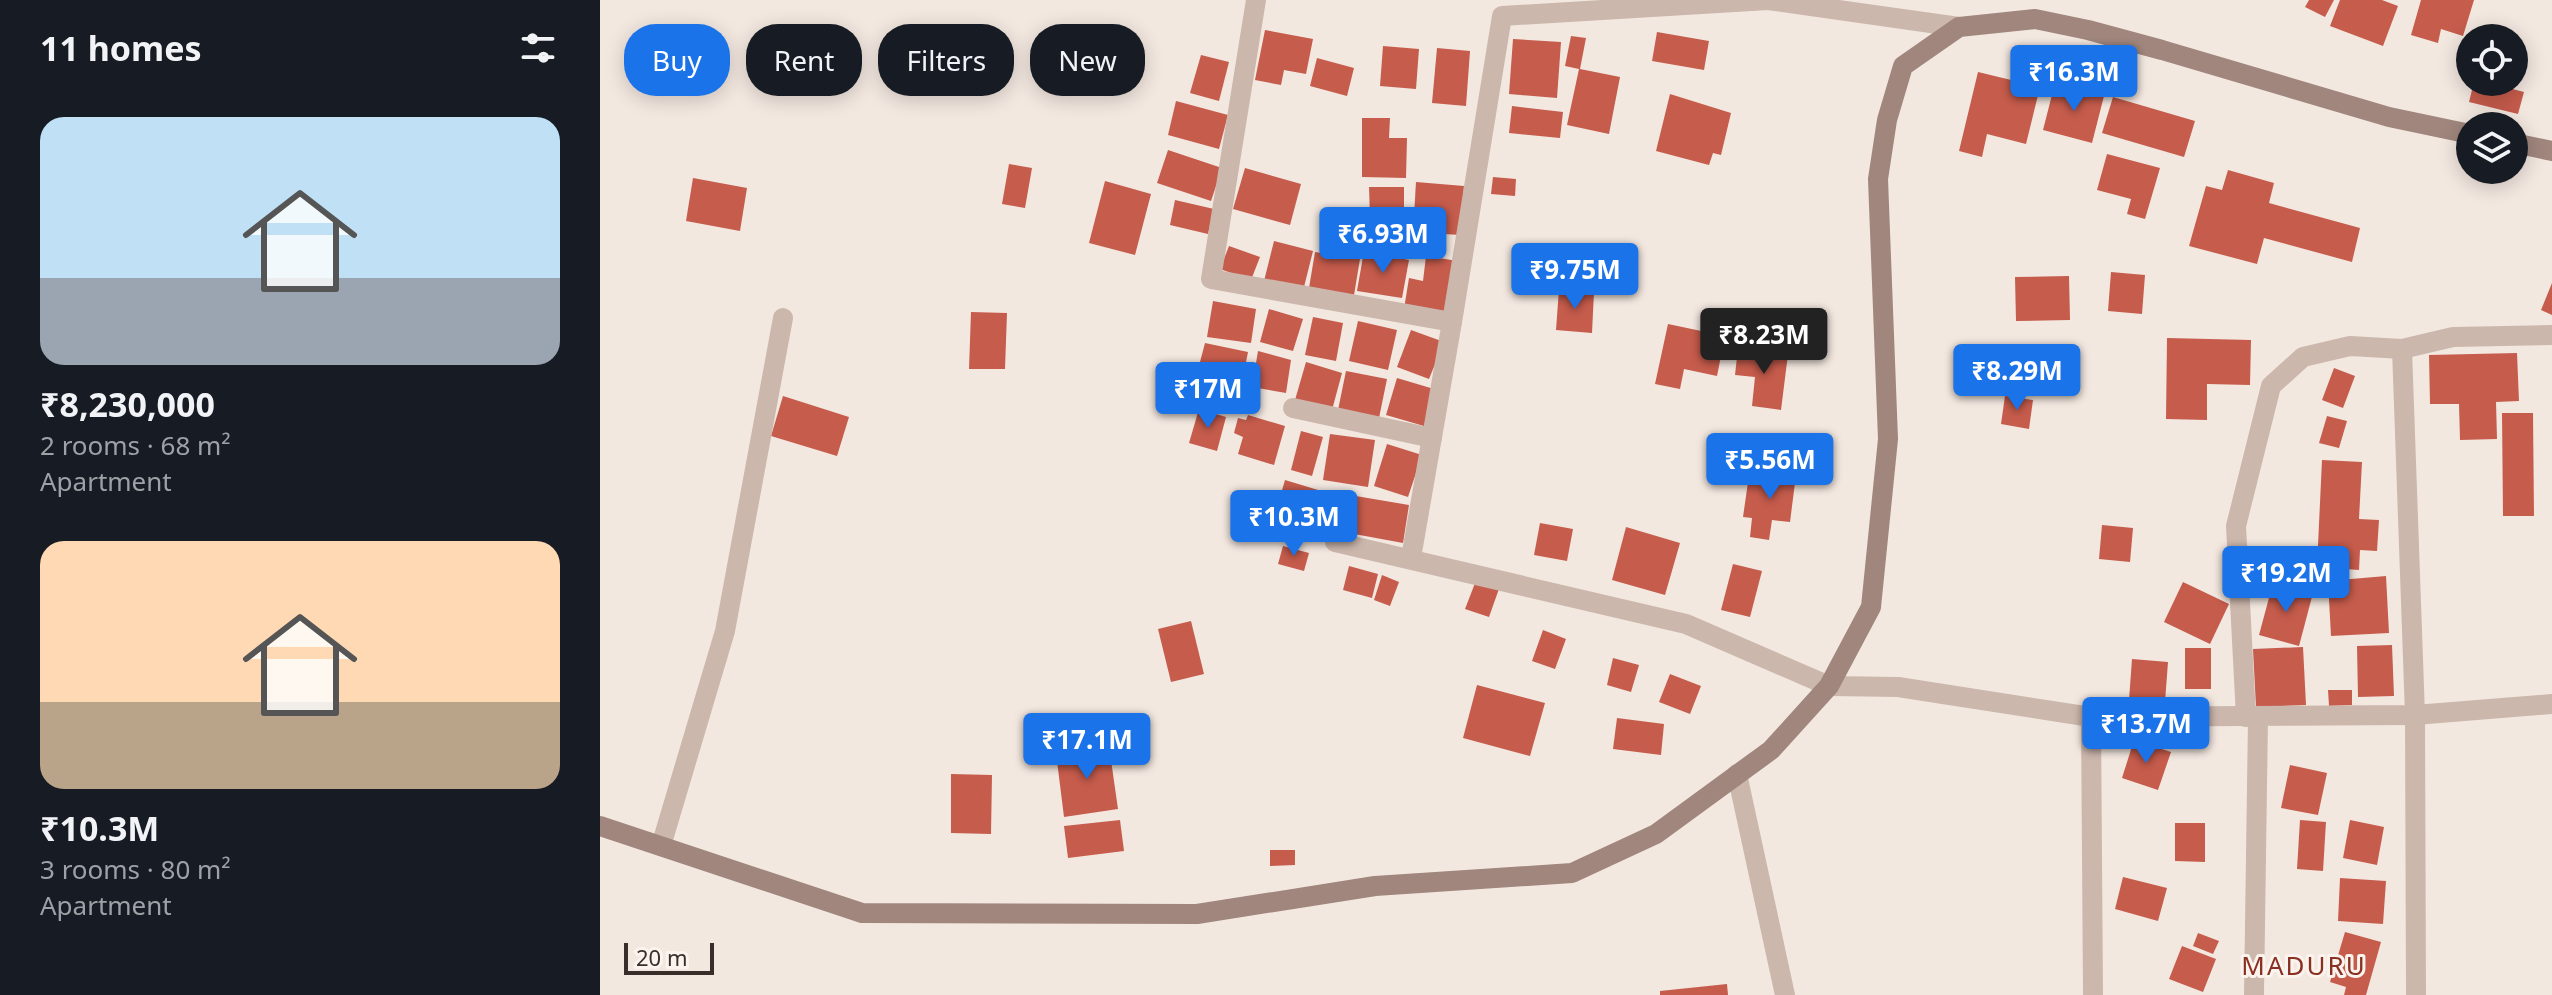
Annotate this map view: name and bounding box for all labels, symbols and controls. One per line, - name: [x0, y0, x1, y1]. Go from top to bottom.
- chip: Buy: [624, 24, 730, 96]
- chip: Rent: [746, 24, 862, 96]
- chip: Filters: [878, 24, 1014, 96]
- chip: New: [1030, 24, 1145, 96]
- map controls: [2456, 24, 2528, 184]
- button: locate: [2456, 24, 2528, 96]
- text: 11 homes: [40, 25, 202, 71]
- icon: filters: [516, 26, 560, 70]
- pin: ₹16.3M: [2009, 45, 2139, 113]
- text: ₹16.3M: [2028, 53, 2120, 89]
- button: layers: [2456, 112, 2528, 184]
- icon: home: [228, 169, 372, 313]
- pin: ₹6.93M: [1318, 207, 1448, 275]
- text: ₹6.93M: [1337, 215, 1429, 251]
- pin: ₹9.75M: [1510, 243, 1640, 311]
- text: ₹9.75M: [1529, 251, 1621, 287]
- pin: ₹8.23M: [1699, 308, 1829, 376]
- text: ₹8.23M: [1718, 316, 1810, 352]
- pin: ₹8.29M: [1952, 344, 2082, 412]
- text: ₹8.29M: [1971, 352, 2063, 388]
- pin: ₹17M: [1161, 362, 1255, 430]
- text: ₹17M: [1173, 370, 1243, 406]
- text: ₹8,230,000: [40, 381, 215, 427]
- text: 2 rooms · 68 m²: [40, 427, 230, 463]
- pin: ₹5.56M: [1705, 433, 1835, 501]
- text: ₹5.56M: [1724, 441, 1816, 477]
- text: Apartment: [40, 463, 172, 499]
- pin: ₹10.3M: [1229, 490, 1359, 558]
- text: ₹10.3M: [1248, 498, 1340, 534]
- pin: ₹19.2M: [2221, 546, 2351, 614]
- text: ₹19.2M: [2240, 554, 2332, 590]
- icon: home: [228, 593, 372, 737]
- pin: ₹13.7M: [2081, 697, 2211, 765]
- text: ₹13.7M: [2100, 705, 2192, 741]
- pin: ₹17.1M: [1022, 713, 1152, 781]
- text: ₹17.1M: [1041, 721, 1133, 757]
- text: ₹10.3M: [40, 805, 159, 851]
- text: 3 rooms · 80 m²: [40, 851, 230, 887]
- text: Apartment: [40, 887, 172, 923]
- scale bar: [624, 939, 714, 975]
- text: 20 m: [636, 942, 687, 972]
- district label: MADURU: [2241, 947, 2367, 983]

